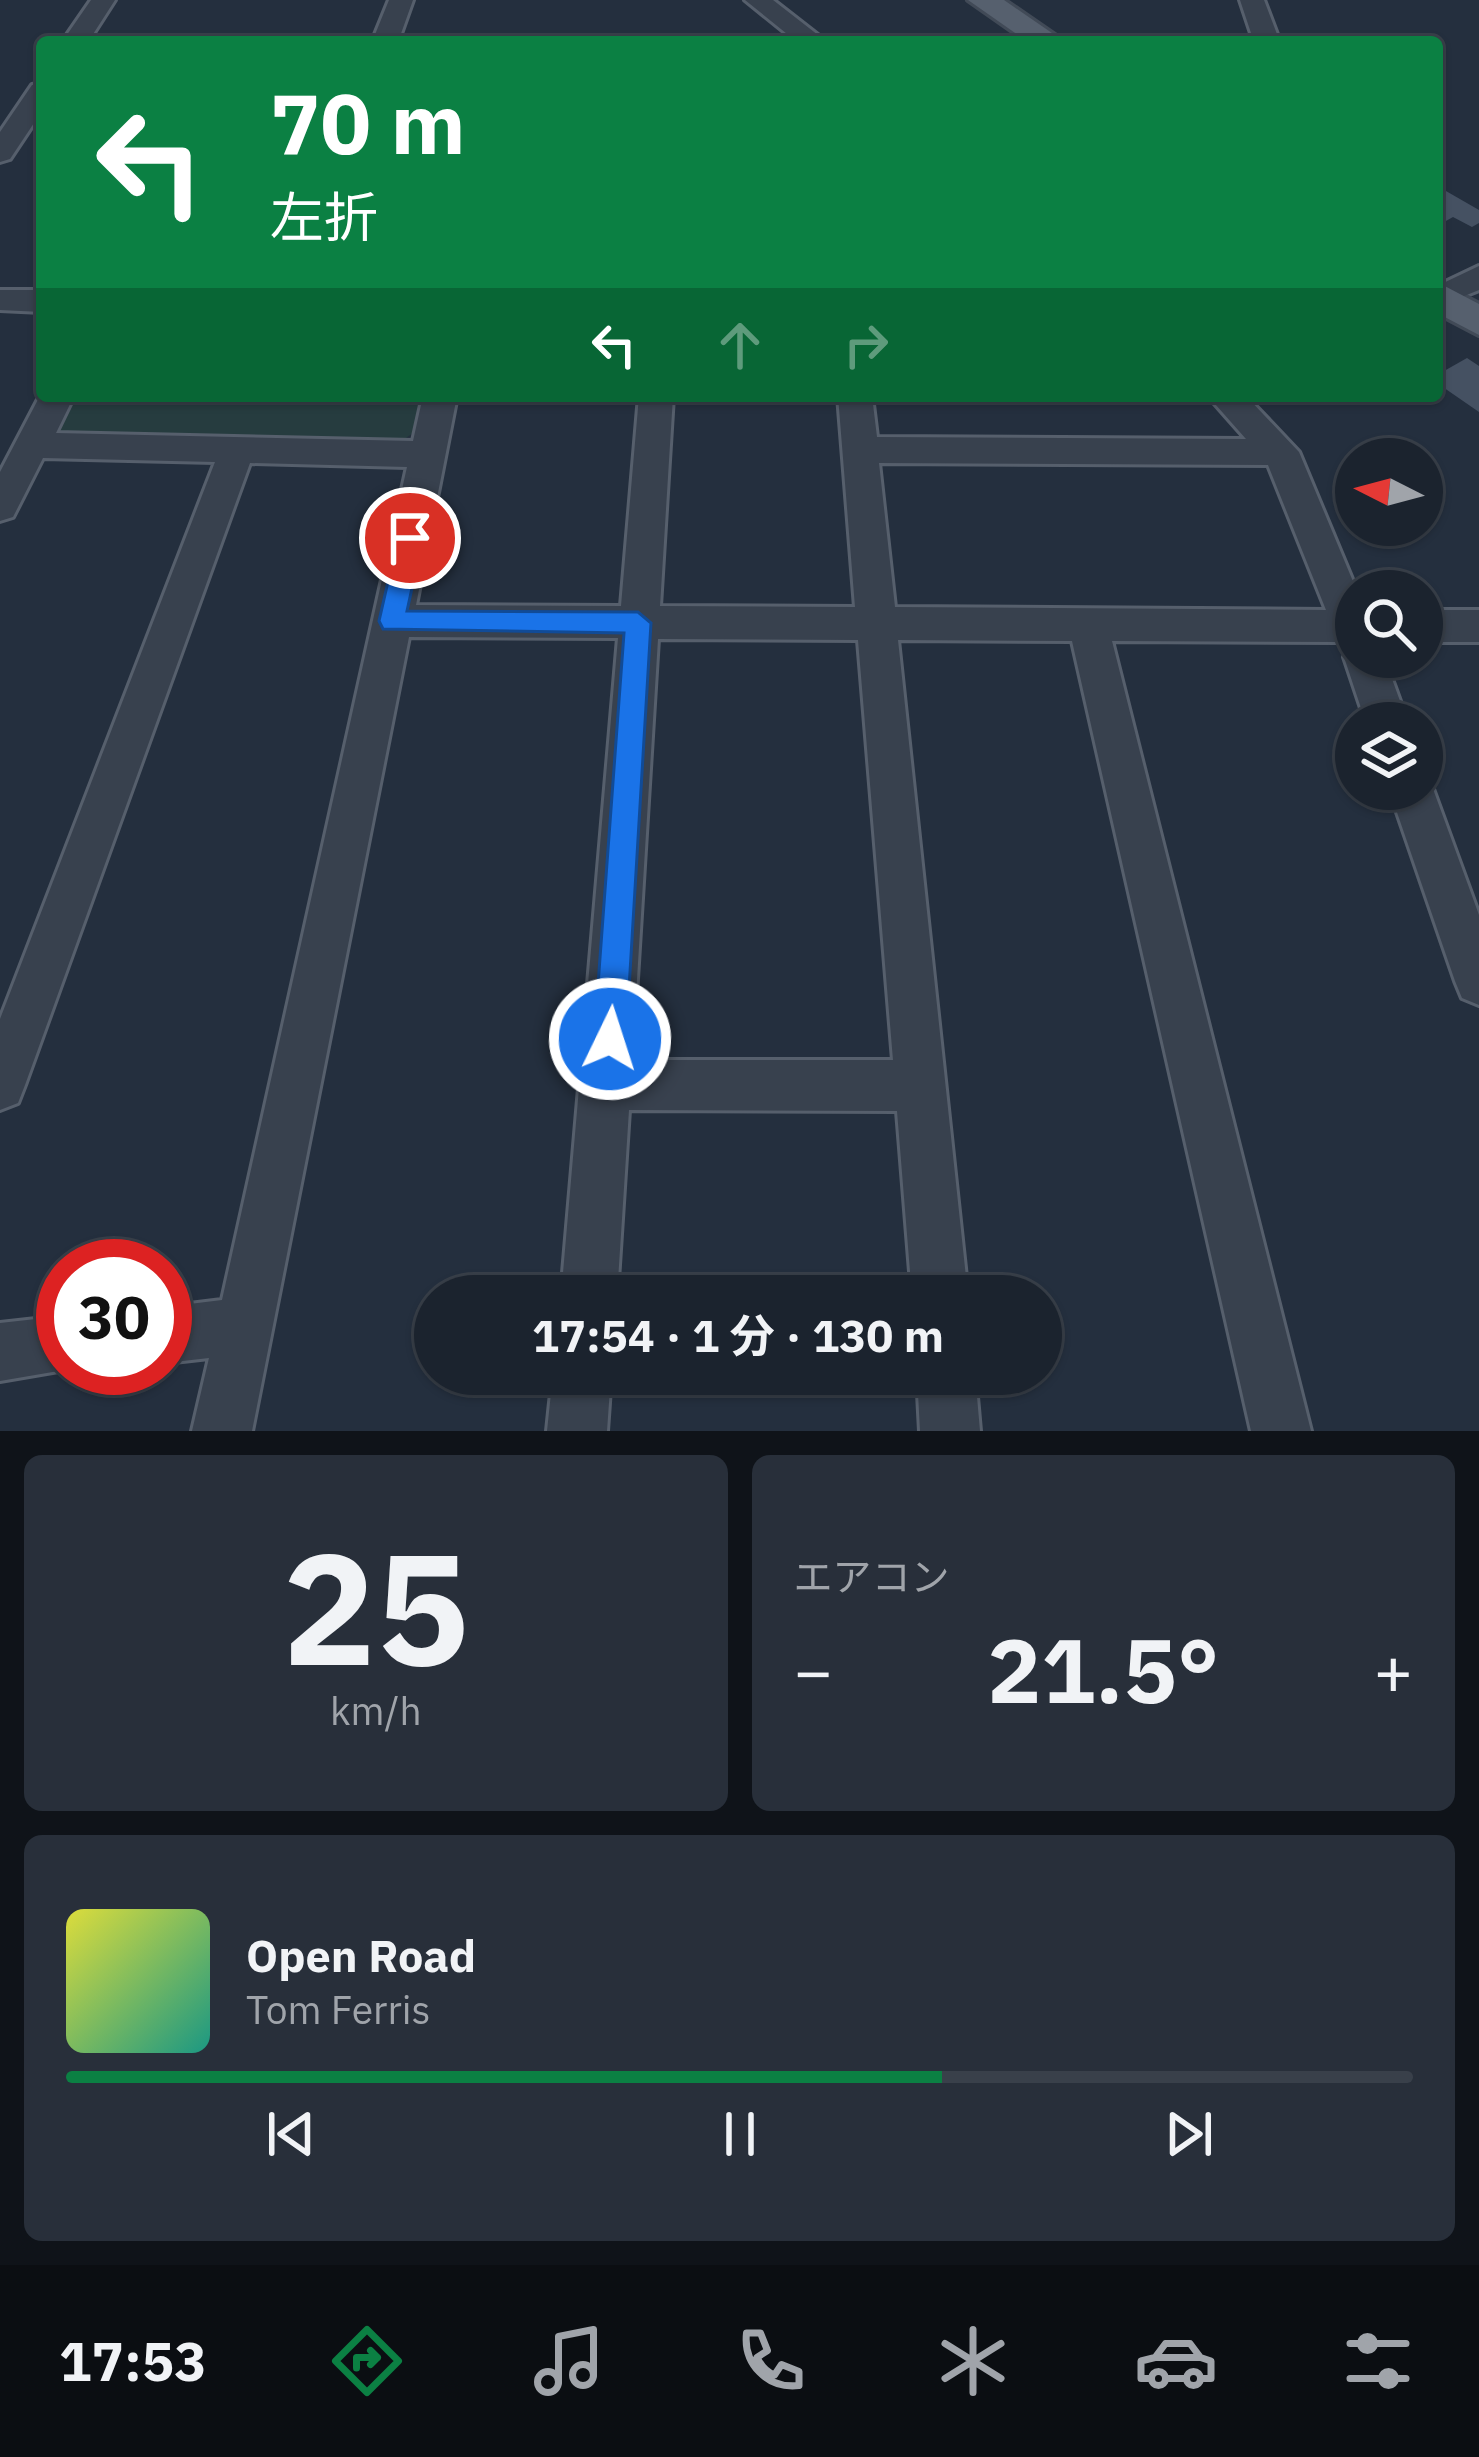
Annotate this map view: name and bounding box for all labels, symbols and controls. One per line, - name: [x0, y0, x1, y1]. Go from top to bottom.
- text: 70 m: [270, 68, 466, 177]
- icon: left: [72, 84, 228, 240]
- text: 左折: [270, 182, 378, 252]
- icon: left: [581, 312, 647, 378]
- icon: ahead: [707, 312, 773, 378]
- icon: right: [833, 312, 899, 378]
- north arrow: [1335, 438, 1443, 546]
- map controls: [1335, 438, 1443, 810]
- pin: [359, 487, 461, 589]
- icon: arrive: [377, 505, 443, 571]
- button: search: [1335, 570, 1443, 678]
- button: layers: [1335, 702, 1443, 810]
- position arrow: [547, 976, 673, 1102]
- speed limit sign: 30: [36, 1239, 192, 1395]
- text: 17:54 · 1 分 · 130 m: [532, 1306, 944, 1364]
- text: 25: [282, 1505, 469, 1708]
- text: エアコン: [794, 1551, 950, 1602]
- text: 21.5°: [987, 1611, 1219, 1728]
- text: −: [794, 1627, 833, 1713]
- text: +: [1373, 1627, 1413, 1713]
- text: km/h: [330, 1685, 422, 1736]
- text: Open Road: [246, 1926, 476, 1984]
- text: Tom Ferris: [246, 1984, 430, 2035]
- icon: previous: [258, 2101, 324, 2167]
- icon: pause: [707, 2101, 773, 2167]
- icon: next: [1156, 2101, 1222, 2167]
- icon: directions: [325, 2319, 409, 2403]
- icon: music: [527, 2319, 611, 2403]
- icon: phone: [729, 2319, 813, 2403]
- icon: climate: [931, 2319, 1015, 2403]
- icon: car: [1134, 2319, 1218, 2403]
- icon: filters: [1336, 2319, 1420, 2403]
- text: 17:53: [59, 2326, 207, 2396]

